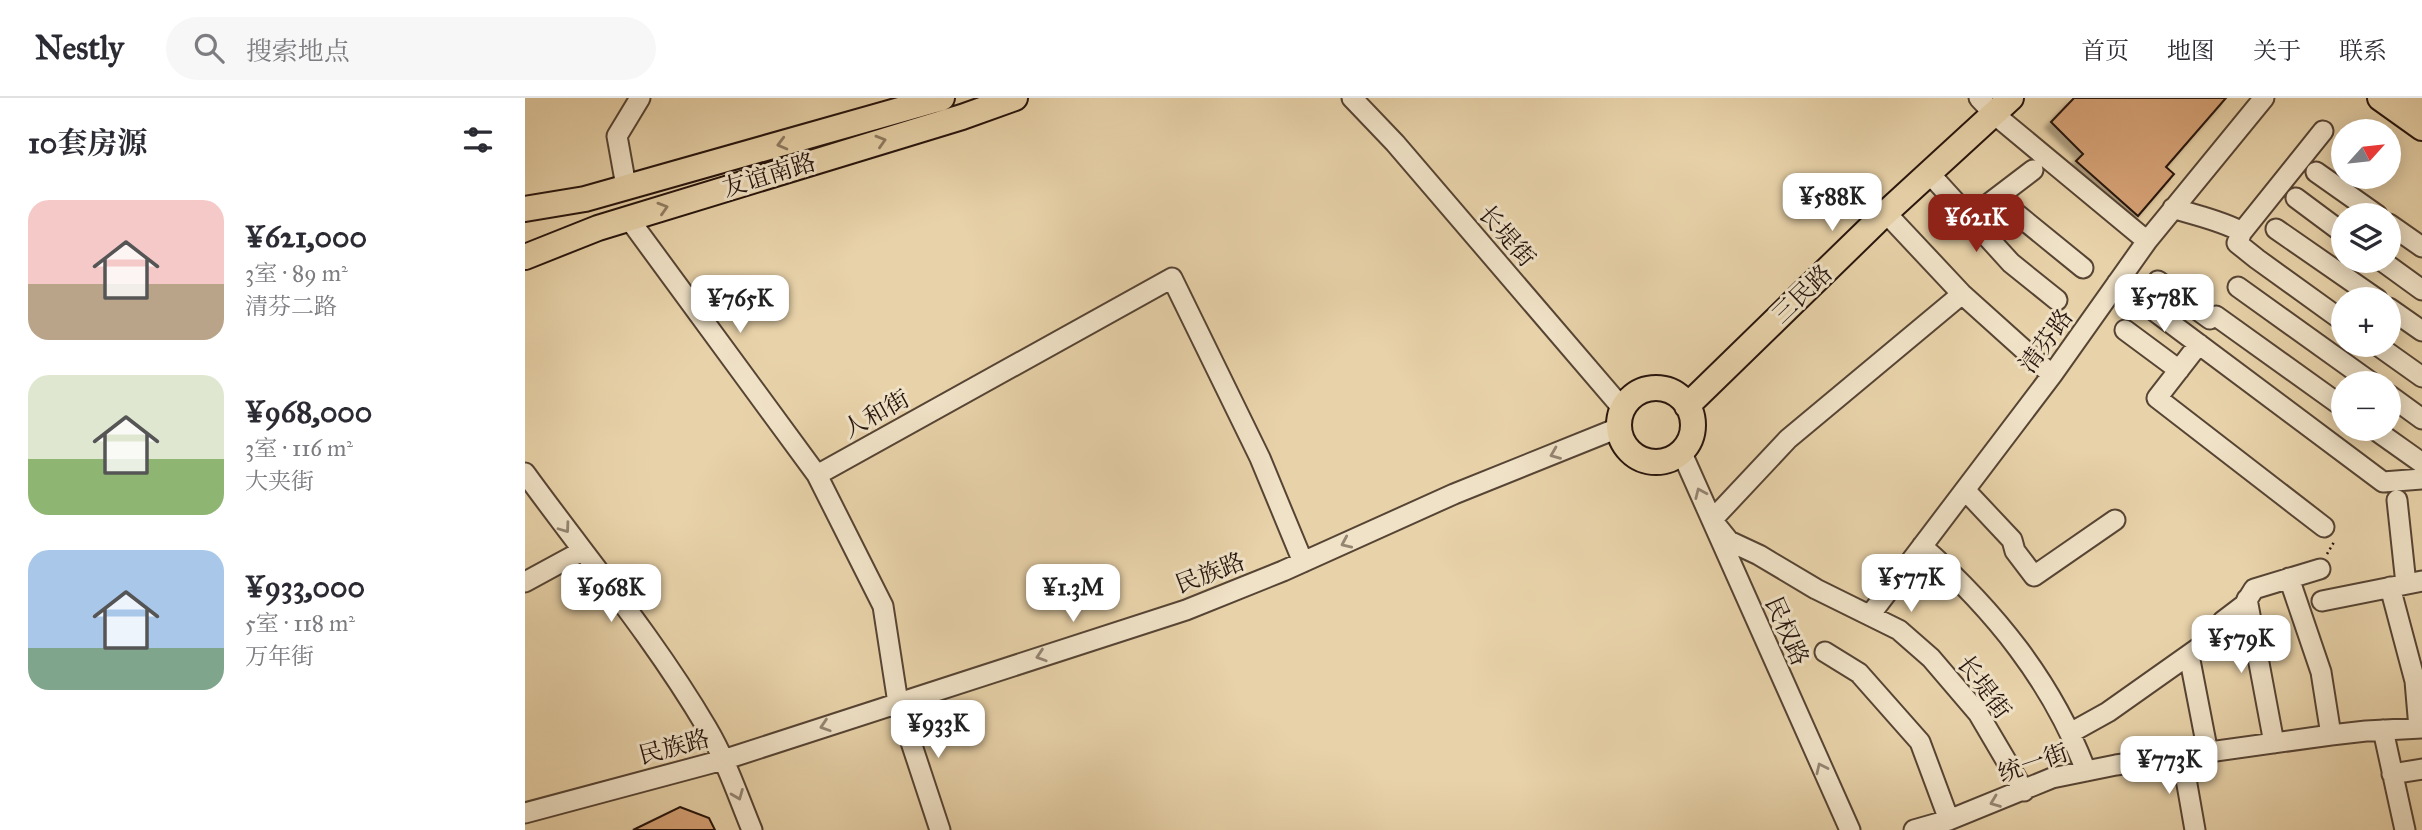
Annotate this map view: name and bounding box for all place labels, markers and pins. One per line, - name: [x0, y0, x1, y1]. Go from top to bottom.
- pin: ¥588K: [1783, 174, 1881, 233]
- pin: ¥621K: [1927, 194, 2025, 254]
- pin: ¥578K: [2115, 274, 2213, 334]
- pin: ¥765K: [691, 275, 789, 335]
- pin: ¥577K: [1862, 554, 1960, 614]
- pin: ¥968K: [562, 564, 660, 624]
- pin: ¥1.3M: [1024, 564, 1122, 624]
- pin: ¥579K: [2192, 616, 2290, 675]
- pin: ¥933K: [889, 700, 987, 760]
- pin: ¥773K: [2120, 736, 2218, 796]

